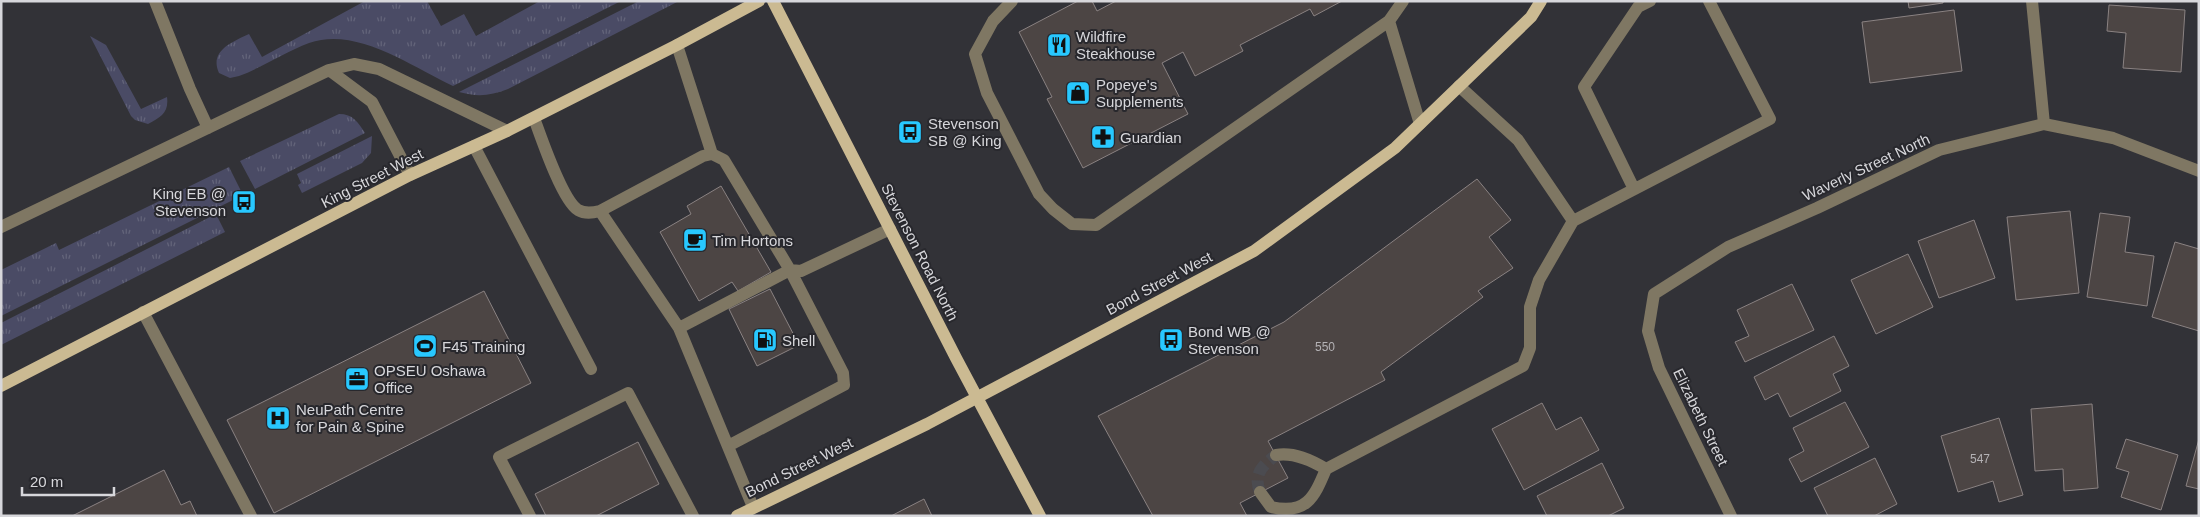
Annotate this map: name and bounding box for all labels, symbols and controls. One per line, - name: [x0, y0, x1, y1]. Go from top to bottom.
- place label: Wildfire Steakhouse: [1076, 28, 1155, 62]
- restaurant icon: Wildfire Steakhouse: [1046, 32, 1072, 58]
- place label: Popeye's Supplements: [1096, 76, 1184, 110]
- shop icon: Popeye's Supplements: [1065, 80, 1091, 106]
- place label: Stevenson SB @ King: [928, 115, 1002, 149]
- bus stop icon: Stevenson SB @ King: [897, 119, 923, 145]
- pharmacy icon: Guardian: [1090, 124, 1116, 150]
- place label: Guardian: [1120, 129, 1182, 146]
- street label: Waverly Street North: [1800, 130, 1932, 204]
- street label: King Street West: [318, 145, 427, 211]
- street label: Stevenson Road North: [878, 181, 962, 323]
- place label: King EB @ Stevenson: [152, 185, 226, 219]
- bus stop icon: King EB @ Stevenson: [231, 189, 257, 215]
- cafe icon: Tim Hortons: [682, 227, 708, 253]
- place label: Tim Hortons: [712, 232, 793, 249]
- street label: Bond Street West: [1103, 248, 1215, 318]
- place label: Bond WB @ Stevenson: [1188, 323, 1271, 357]
- fuel station icon: Shell: [752, 327, 778, 353]
- bus stop icon: Bond WB @ Stevenson: [1158, 327, 1184, 353]
- place label: Shell: [782, 332, 815, 349]
- sports icon: F45 Training: [412, 333, 438, 359]
- place label: F45 Training: [442, 338, 525, 355]
- house number: 550: [1315, 340, 1335, 354]
- place label: OPSEU Oshawa Office: [374, 362, 486, 396]
- office icon: OPSEU Oshawa Office: [344, 366, 370, 392]
- street label: Elizabeth Street: [1670, 366, 1732, 469]
- place label: NeuPath Centre for Pain & Spine: [296, 401, 404, 435]
- hospital icon: NeuPath Centre for Pain & Spine: [265, 405, 291, 431]
- street label: Bond Street West: [743, 433, 856, 500]
- house number: 547: [1970, 452, 1990, 466]
- scale bar: [22, 464, 115, 496]
- text: 20 m: [30, 473, 63, 490]

